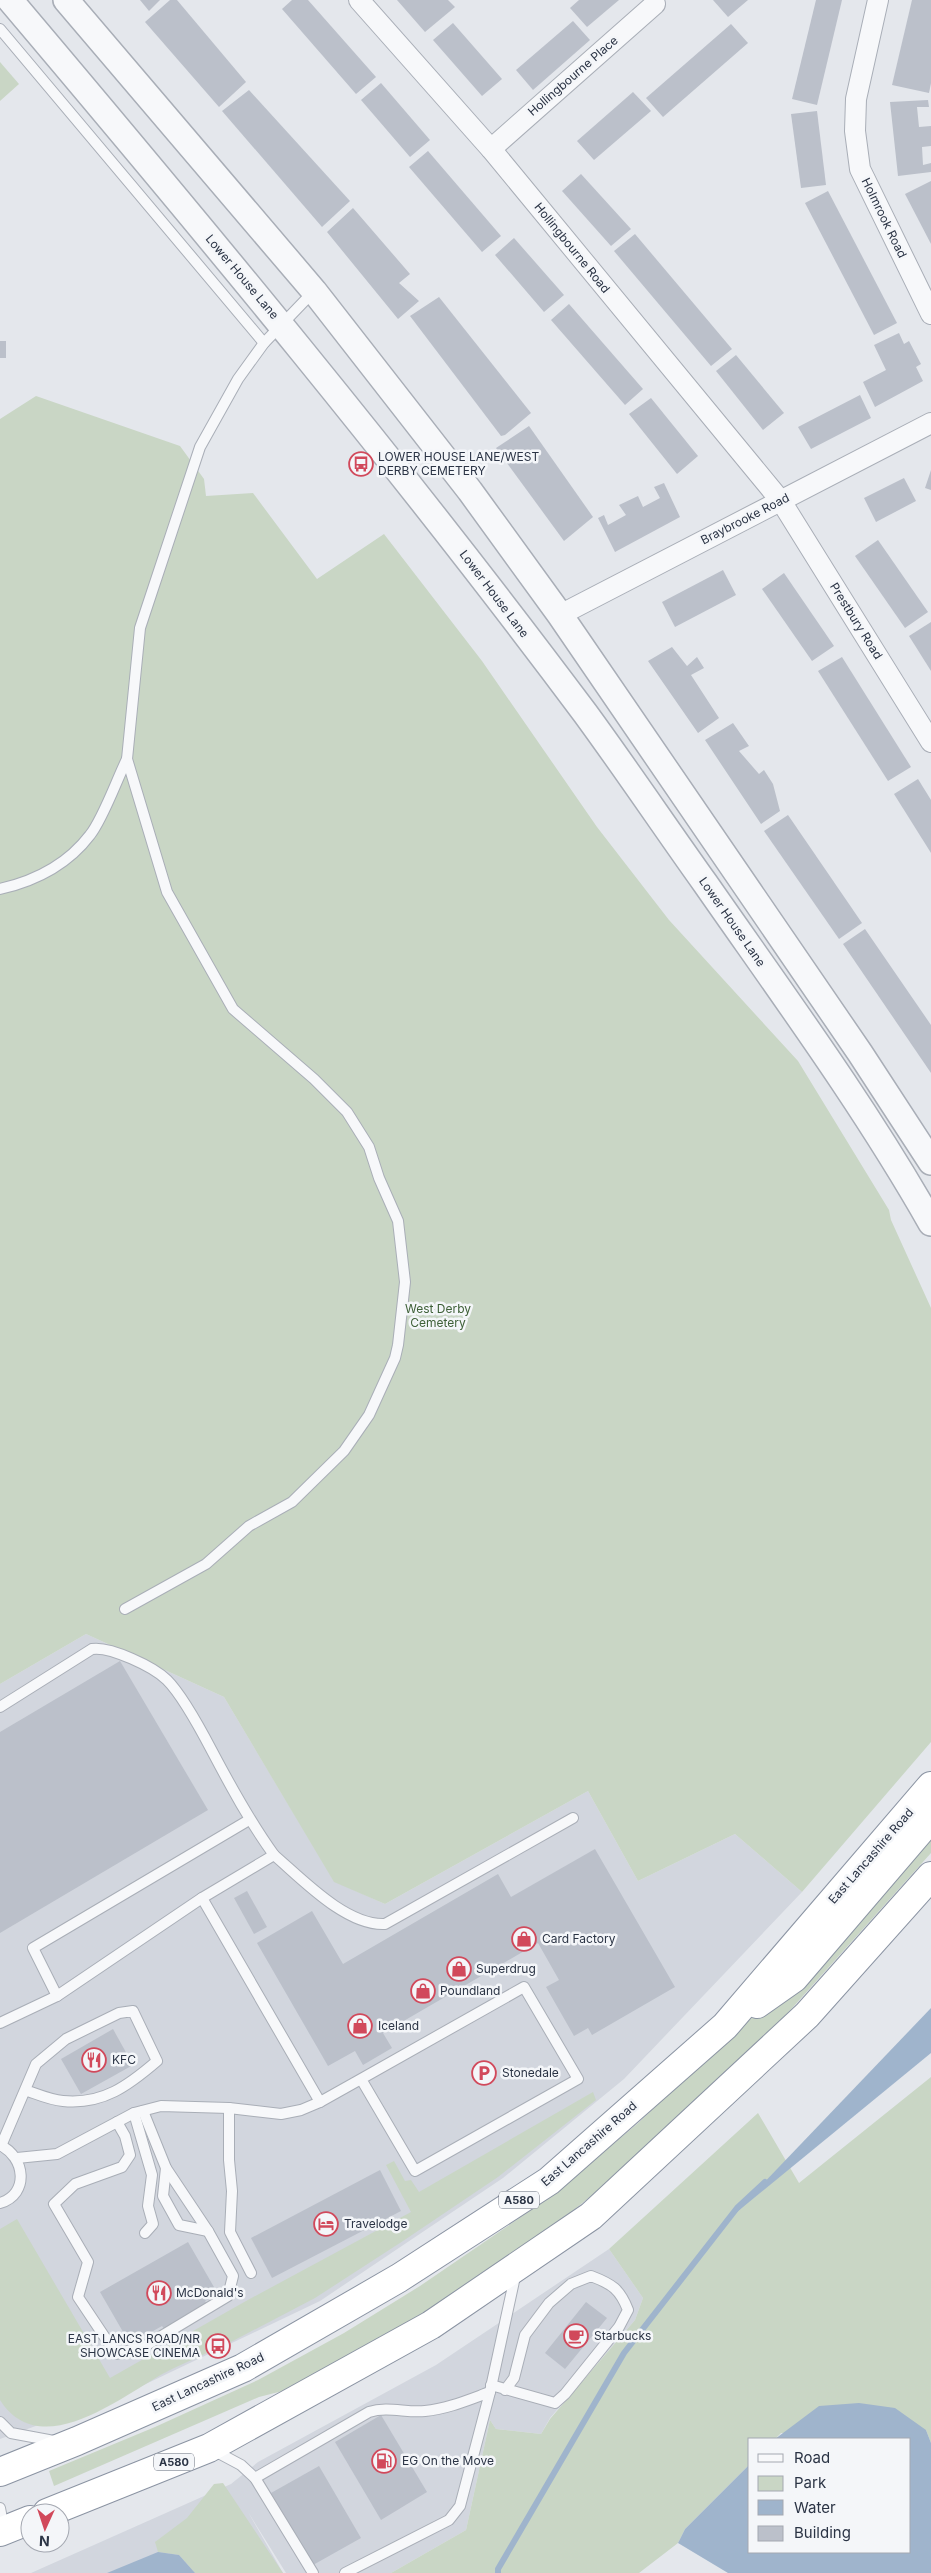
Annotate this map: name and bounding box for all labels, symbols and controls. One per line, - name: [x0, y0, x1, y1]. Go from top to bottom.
- street label: Hollingbourne Place: [525, 32, 621, 119]
- street label: Holmrook Road: [859, 175, 910, 260]
- street label: Hollingbourne Road: [531, 199, 613, 296]
- street label: Lower House Lane: [203, 231, 282, 322]
- place label: LOWER HOUSE LANE/WEST DERBY CEMETERY: [378, 449, 539, 478]
- bus stop icon: LOWER HOUSE LANE/WEST DERBY CEMETERY: [348, 451, 374, 477]
- street label: Braybrooke Road: [698, 490, 792, 547]
- street label: Lower House Lane: [457, 547, 532, 640]
- street label: Prestbury Road: [827, 580, 886, 662]
- street label: Lower House Lane: [696, 874, 769, 969]
- park label: West Derby Cemetery: [405, 1301, 471, 1330]
- street label: East Lancashire Road: [825, 1805, 916, 1907]
- shop icon: Card Factory: [511, 1926, 537, 1952]
- place label: Card Factory: [542, 1931, 616, 1946]
- shop icon: Superdrug: [446, 1956, 472, 1982]
- place label: Superdrug: [476, 1961, 536, 1976]
- shop icon: Poundland: [410, 1978, 436, 2004]
- place label: Poundland: [440, 1983, 500, 1998]
- shop icon: Iceland: [347, 2013, 373, 2039]
- place label: Iceland: [378, 2018, 419, 2033]
- restaurant icon: KFC: [81, 2047, 107, 2073]
- place label: KFC: [112, 2052, 136, 2067]
- parking icon: Stonedale: [471, 2060, 497, 2086]
- place label: Stonedale: [502, 2065, 559, 2080]
- street label: East Lancashire Road: [538, 2098, 640, 2189]
- road number: A580: [499, 2192, 539, 2208]
- hotel icon: Travelodge: [313, 2211, 339, 2237]
- place label: Travelodge: [344, 2216, 407, 2231]
- restaurant icon: McDonald's: [146, 2280, 172, 2306]
- place label: McDonald's: [176, 2285, 244, 2300]
- cafe icon: Starbucks: [563, 2323, 589, 2349]
- place label: Starbucks: [594, 2328, 651, 2343]
- place label: EAST LANCS ROAD/NR SHOWCASE CINEMA: [68, 2331, 200, 2360]
- bus stop icon: EAST LANCS ROAD/NR SHOWCASE CINEMA: [205, 2333, 231, 2359]
- street label: East Lancashire Road: [149, 2349, 266, 2414]
- legend: [748, 2438, 911, 2553]
- fuel station icon: EG On the Move: [371, 2448, 397, 2474]
- text: Road: [794, 2448, 830, 2467]
- place label: EG On the Move: [402, 2453, 494, 2468]
- road number: A580: [154, 2454, 194, 2470]
- text: Park: [794, 2473, 827, 2492]
- text: Water: [794, 2498, 836, 2517]
- north arrow: [20, 2503, 70, 2553]
- text: Building: [794, 2523, 851, 2542]
- text: N: [39, 2533, 50, 2550]

